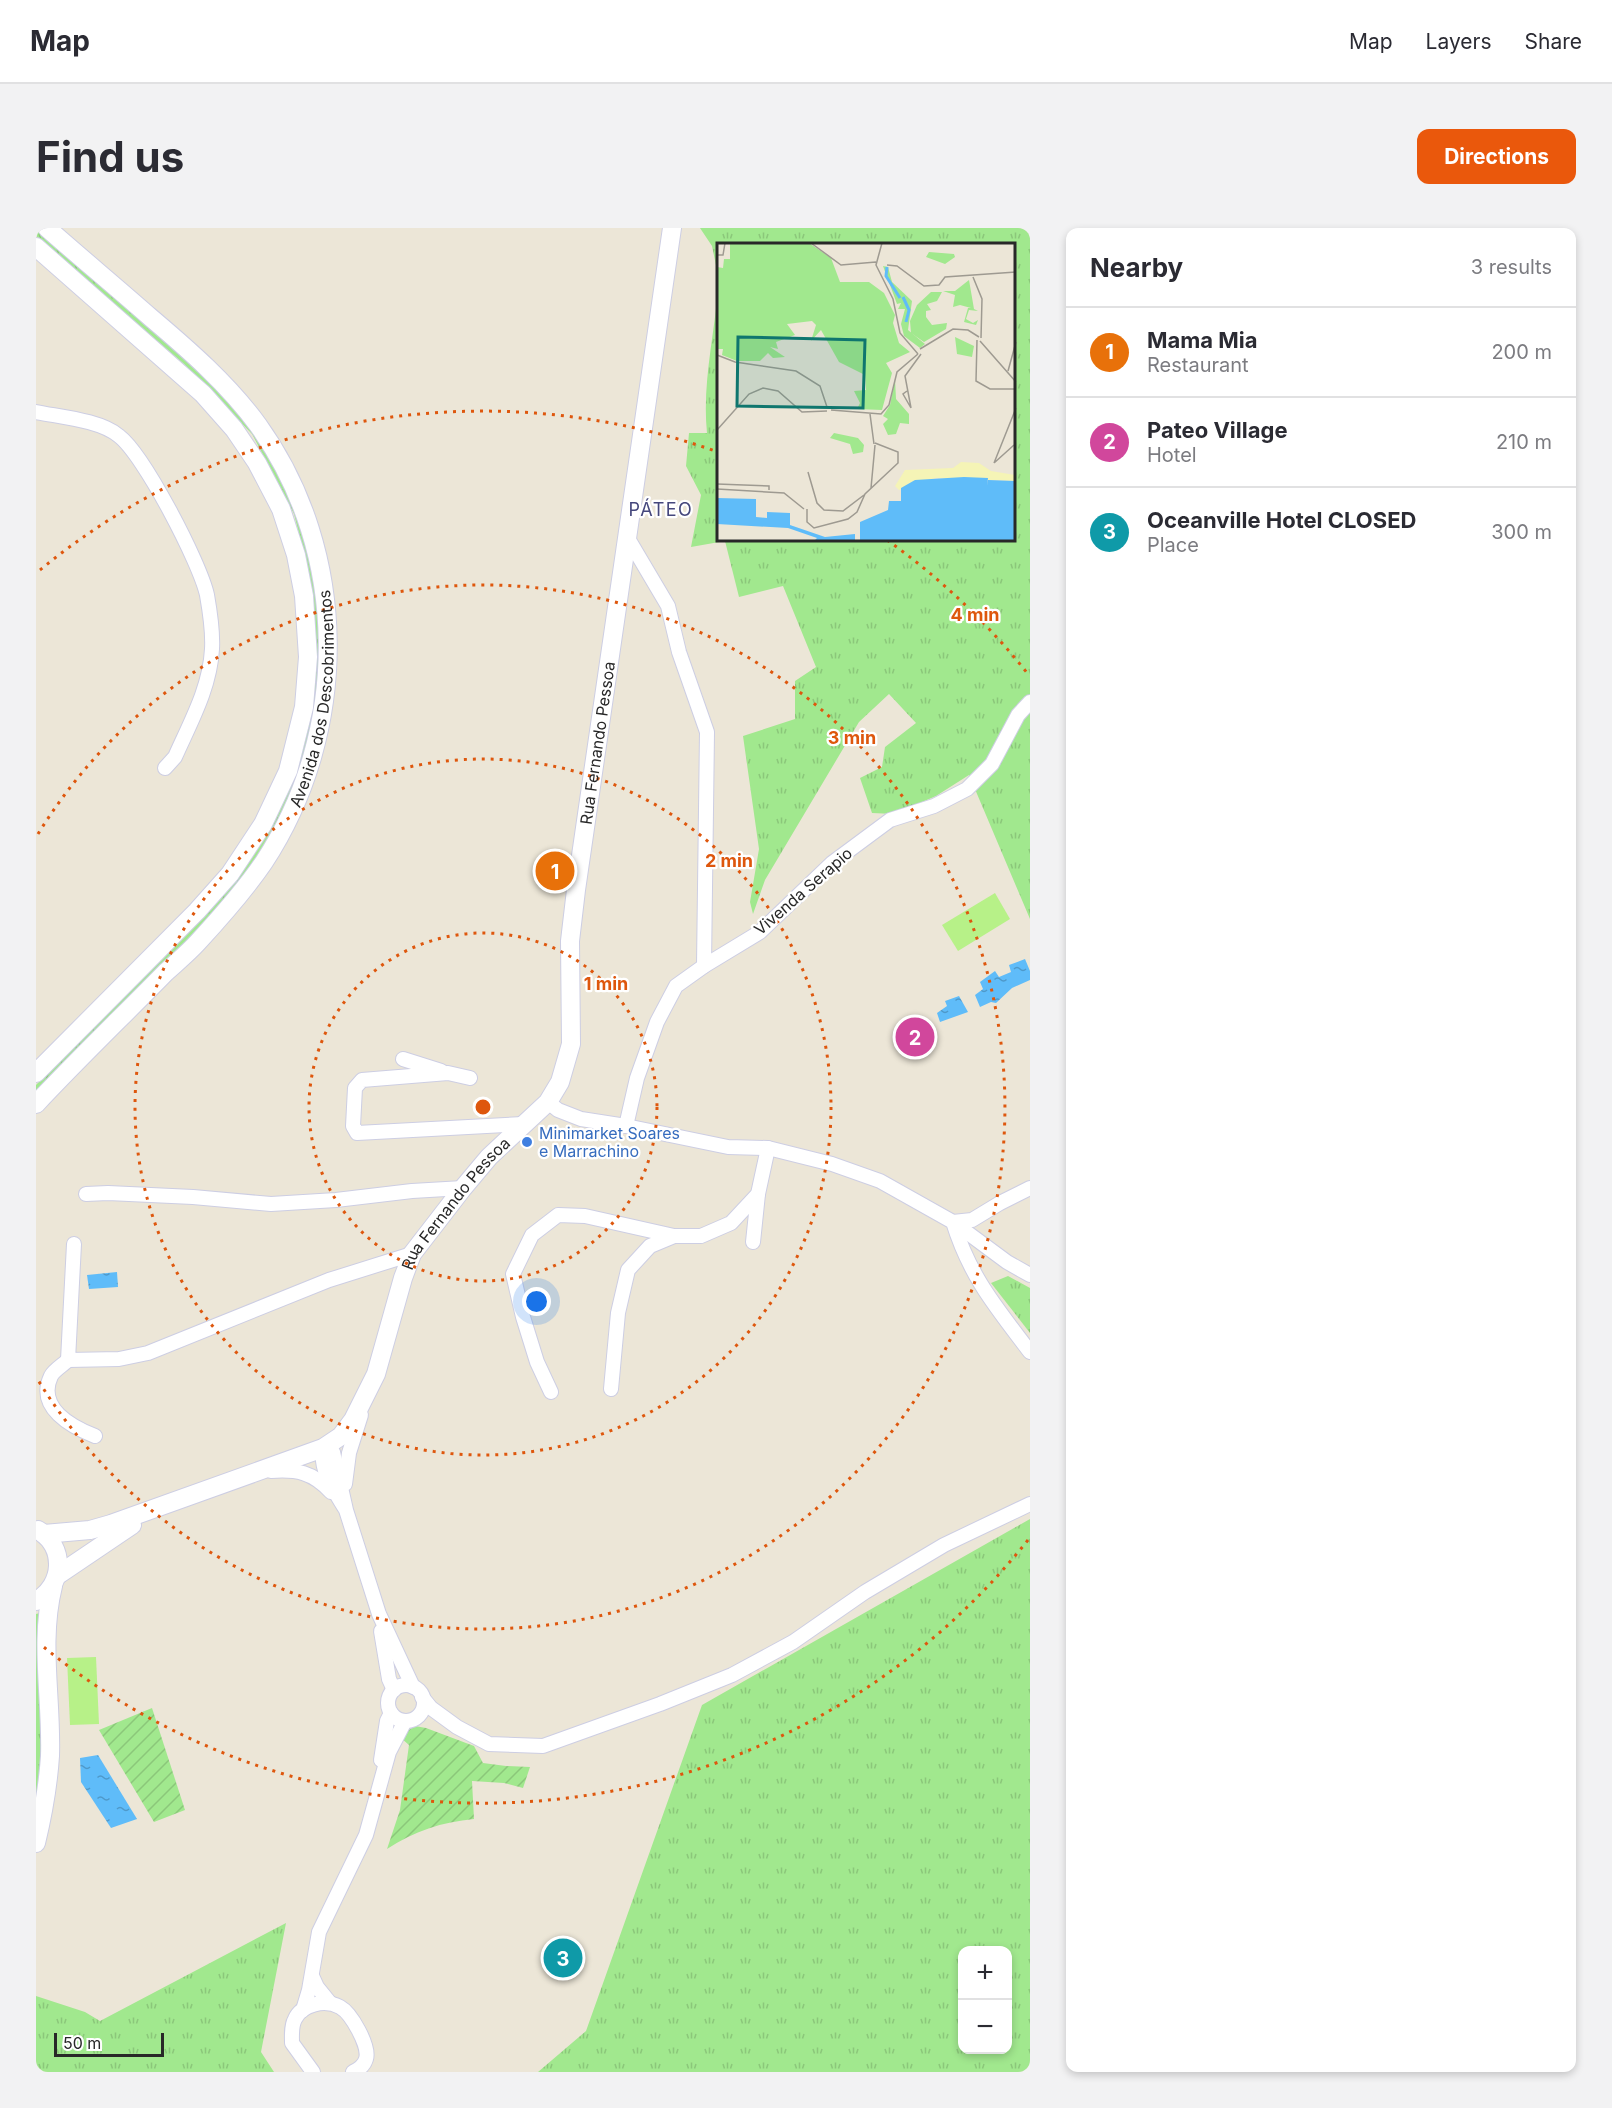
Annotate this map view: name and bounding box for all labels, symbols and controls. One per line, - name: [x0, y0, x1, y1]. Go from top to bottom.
- text: Map: [30, 24, 90, 58]
- text: Map: [1349, 29, 1393, 54]
- text: Layers: [1426, 29, 1492, 54]
- text: Share: [1525, 29, 1582, 54]
- button: Directions: [1417, 129, 1576, 184]
- text: Find us: [36, 131, 184, 182]
- inset map: [717, 243, 1015, 542]
- text: Nearby: [1090, 252, 1183, 283]
- text: 3 results: [1471, 255, 1552, 279]
- text: Mama Mia: [1147, 327, 1258, 353]
- text: 1: [1105, 340, 1114, 364]
- text: 200 m: [1491, 340, 1552, 364]
- text: Restaurant: [1147, 353, 1249, 377]
- text: Pateo Village: [1147, 417, 1288, 443]
- text: 2: [1103, 430, 1116, 454]
- text: 210 m: [1496, 430, 1552, 454]
- text: Hotel: [1147, 443, 1197, 467]
- district label: PÁTEO: [629, 498, 693, 520]
- text: Oceanville Hotel CLOSED: [1147, 507, 1416, 533]
- text: 3: [1103, 520, 1116, 544]
- text: 300 m: [1491, 520, 1552, 544]
- text: Place: [1147, 533, 1199, 557]
- street label: Avenida dos Descobrimentos: [285, 589, 338, 810]
- text: 4 min: [951, 604, 999, 625]
- street label: Rua Fernando Pessoa: [576, 660, 619, 826]
- text: 3 min: [828, 727, 876, 748]
- street label: Vivenda Serapio: [750, 843, 856, 939]
- pin: 1: [536, 848, 574, 894]
- text: 2 min: [705, 850, 753, 871]
- text: 1 min: [584, 973, 628, 994]
- pin: 2: [896, 1014, 934, 1060]
- centre of rings: [473, 1097, 493, 1117]
- place label: Minimarket Soares e Marrachino: [539, 1123, 680, 1161]
- street label: Rua Fernando Pessoa: [397, 1133, 514, 1272]
- marker: Minimarket Soares e Marrachino: [520, 1135, 534, 1149]
- your location: [522, 1287, 551, 1316]
- pin: 3: [544, 1936, 582, 1980]
- map controls: [958, 1946, 1012, 2054]
- button: +: [958, 1946, 1012, 2000]
- button: −: [958, 2000, 1012, 2054]
- scale bar: [54, 2030, 164, 2058]
- text: 50 m: [63, 2033, 101, 2053]

